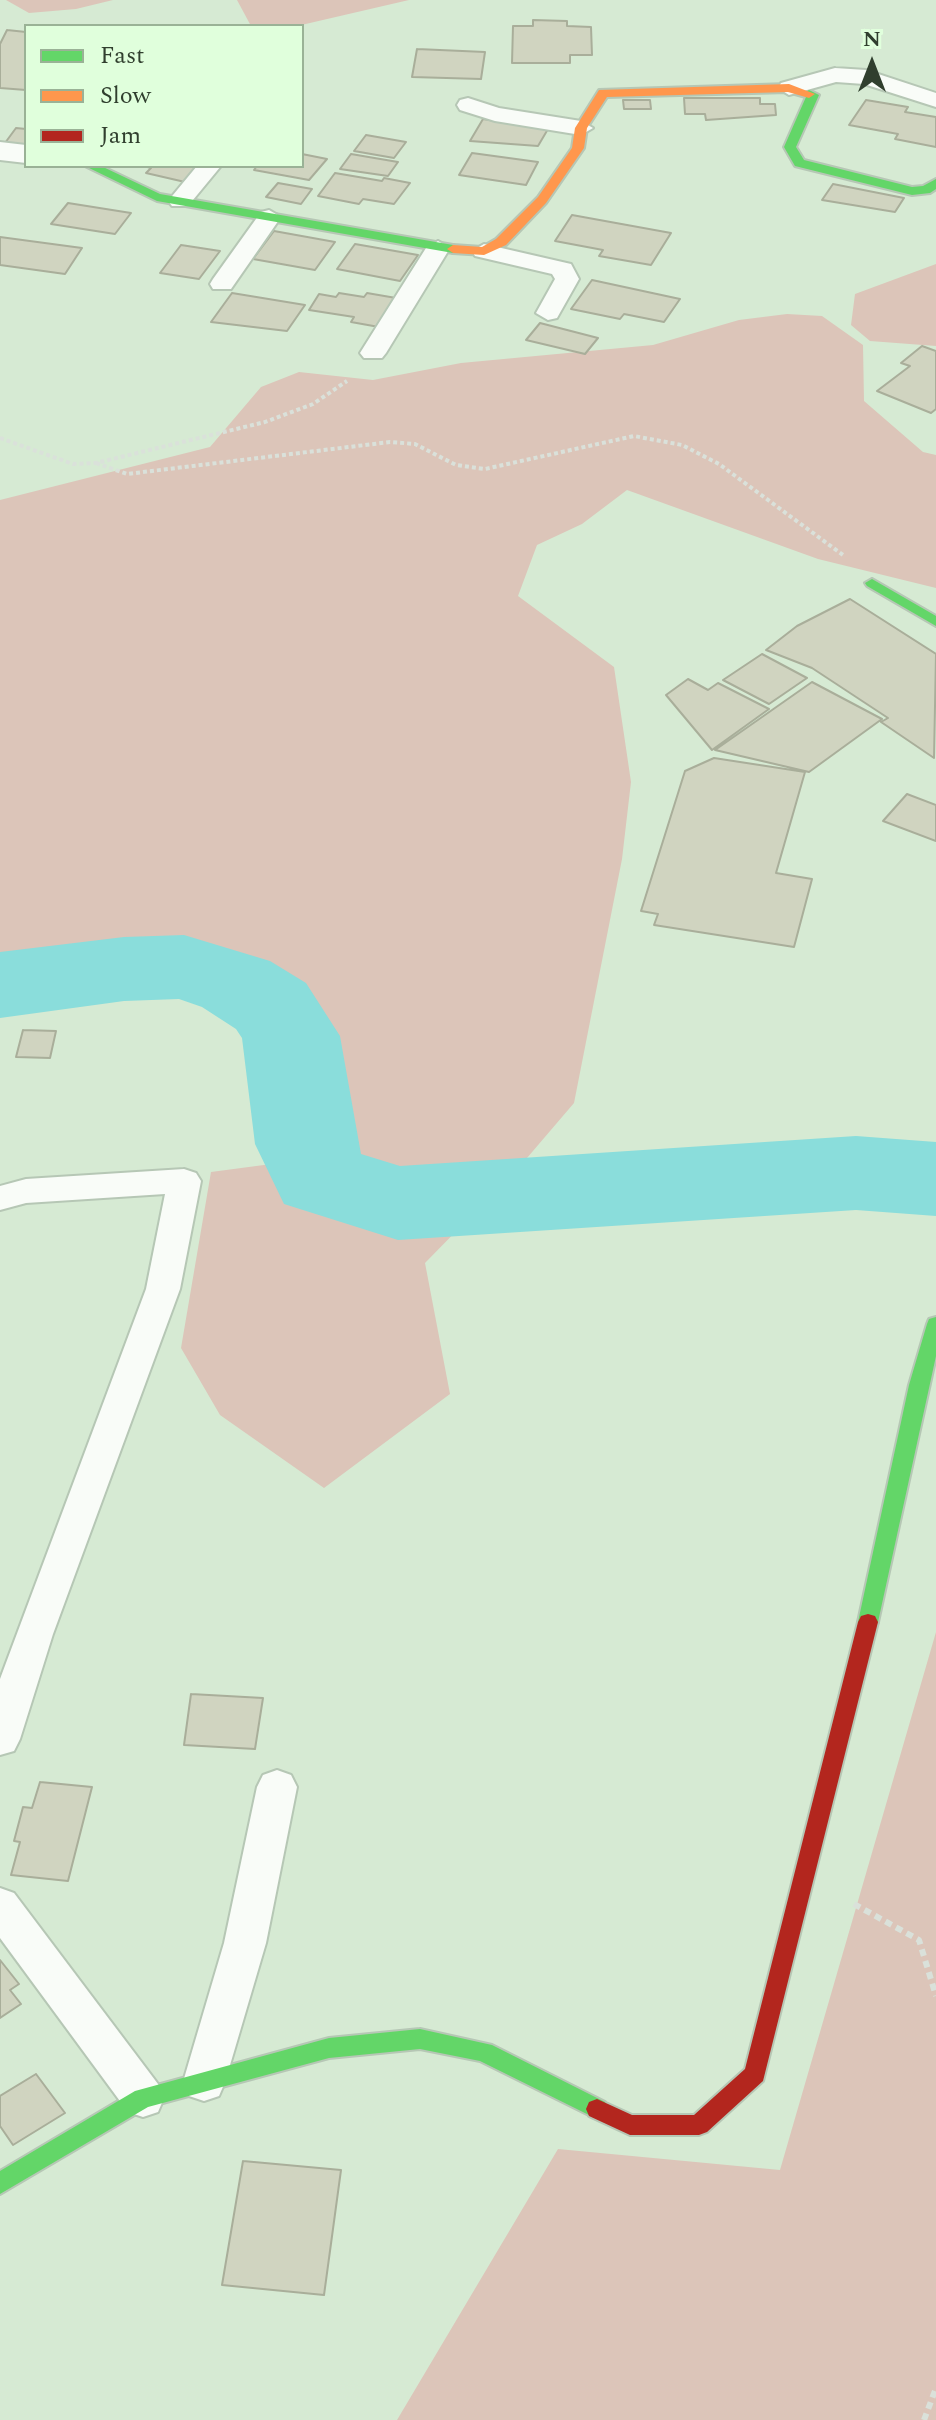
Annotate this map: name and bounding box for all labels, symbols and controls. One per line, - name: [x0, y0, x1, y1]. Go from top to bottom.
- text: N: [863, 23, 881, 56]
- legend: [24, 24, 304, 168]
- north arrow: [832, 24, 912, 104]
- text: Fast: [100, 38, 145, 74]
- text: Slow: [100, 78, 151, 114]
- text: Jam: [100, 118, 141, 154]

